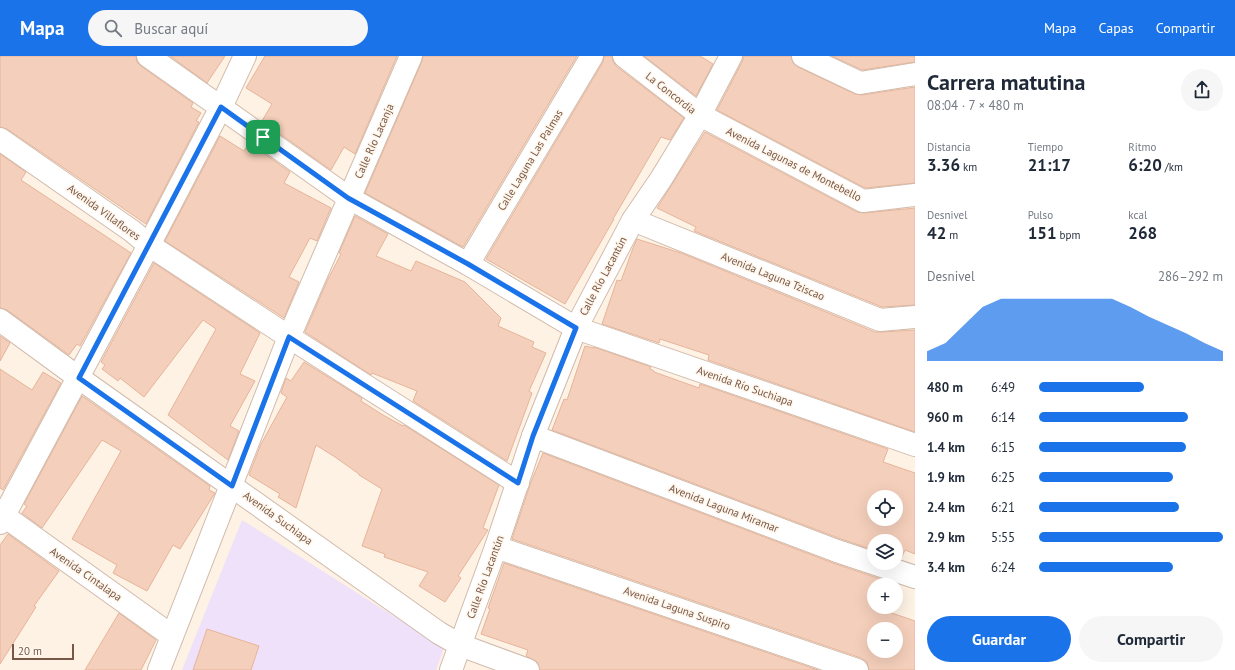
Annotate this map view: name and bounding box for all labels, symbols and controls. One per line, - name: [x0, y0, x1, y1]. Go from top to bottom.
- search box: [88, 10, 368, 46]
- text: Mapa: [20, 16, 64, 40]
- icon: search: [102, 17, 124, 39]
- text: Buscar aquí: [134, 19, 208, 38]
- text: Mapa: [1044, 19, 1077, 37]
- text: Capas: [1099, 19, 1134, 37]
- text: Compartir: [1156, 19, 1215, 37]
- text: Carrera matutina: [927, 68, 1085, 96]
- street label: La Concordia: [643, 69, 699, 117]
- button: share: [1181, 69, 1223, 111]
- text: 08:04 · 7 × 480 m: [927, 97, 1024, 114]
- street label: Calle Río Lacanja: [351, 101, 397, 181]
- street label: Calle Laguna Las Palmas: [494, 107, 566, 213]
- pin: [246, 120, 280, 154]
- street label: Avenida Lagunas de Montebello: [724, 124, 864, 204]
- icon: arrive: [252, 126, 274, 148]
- text: Distancia: [927, 140, 970, 154]
- text: Tiempo: [1028, 140, 1063, 154]
- text: Ritmo: [1128, 140, 1156, 154]
- text: 3.36: [927, 154, 960, 176]
- text: 21:17: [1028, 154, 1071, 176]
- text: 6:20: [1128, 154, 1162, 176]
- text: km: [960, 160, 977, 174]
- text: /km: [1162, 160, 1183, 174]
- street label: Avenida Villaflores: [65, 181, 144, 243]
- text: Desnivel: [927, 208, 967, 222]
- text: Pulso: [1028, 208, 1053, 222]
- text: kcal: [1128, 208, 1147, 222]
- text: 42: [927, 222, 946, 244]
- text: 151: [1028, 222, 1057, 244]
- text: 268: [1128, 222, 1157, 244]
- text: m: [946, 228, 958, 242]
- text: bpm: [1057, 228, 1080, 242]
- street label: Calle Río Lacantún: [576, 234, 630, 318]
- street label: Avenida Laguna Tziscao: [719, 249, 827, 303]
- text: Desnivel: [927, 268, 975, 285]
- text: 286–292 m: [1158, 268, 1223, 285]
- street label: Avenida Río Suchiapa: [695, 363, 795, 409]
- text: 480 m: [927, 379, 963, 396]
- text: 6:49: [991, 379, 1015, 396]
- text: 960 m: [927, 409, 963, 426]
- text: 6:14: [991, 409, 1015, 426]
- text: 1.4 km: [927, 439, 965, 456]
- text: 6:15: [991, 439, 1015, 456]
- text: 1.9 km: [927, 469, 965, 486]
- text: 6:25: [991, 469, 1015, 486]
- street label: Avenida Laguna Miramar: [667, 481, 781, 535]
- street label: Avenida Suchiapa: [240, 488, 316, 548]
- map controls: [867, 490, 903, 658]
- button: locate: [867, 490, 903, 526]
- text: 2.4 km: [927, 499, 965, 516]
- text: 6:21: [991, 499, 1015, 516]
- text: 2.9 km: [927, 529, 965, 546]
- text: 5:55: [991, 529, 1015, 546]
- street label: Calle Río Lacantún: [463, 533, 507, 621]
- button: layers: [867, 534, 903, 570]
- street label: Avenida Cintalapa: [47, 544, 125, 604]
- text: 3.4 km: [927, 559, 965, 576]
- text: 6:24: [991, 559, 1015, 576]
- button: +: [867, 578, 903, 614]
- street label: Avenida Laguna Suspiro: [622, 583, 732, 633]
- button: Guardar: [927, 616, 1071, 662]
- button: Compartir: [1079, 616, 1223, 662]
- button: −: [867, 622, 903, 658]
- scale bar: [12, 642, 74, 661]
- text: 20 m: [18, 644, 42, 658]

